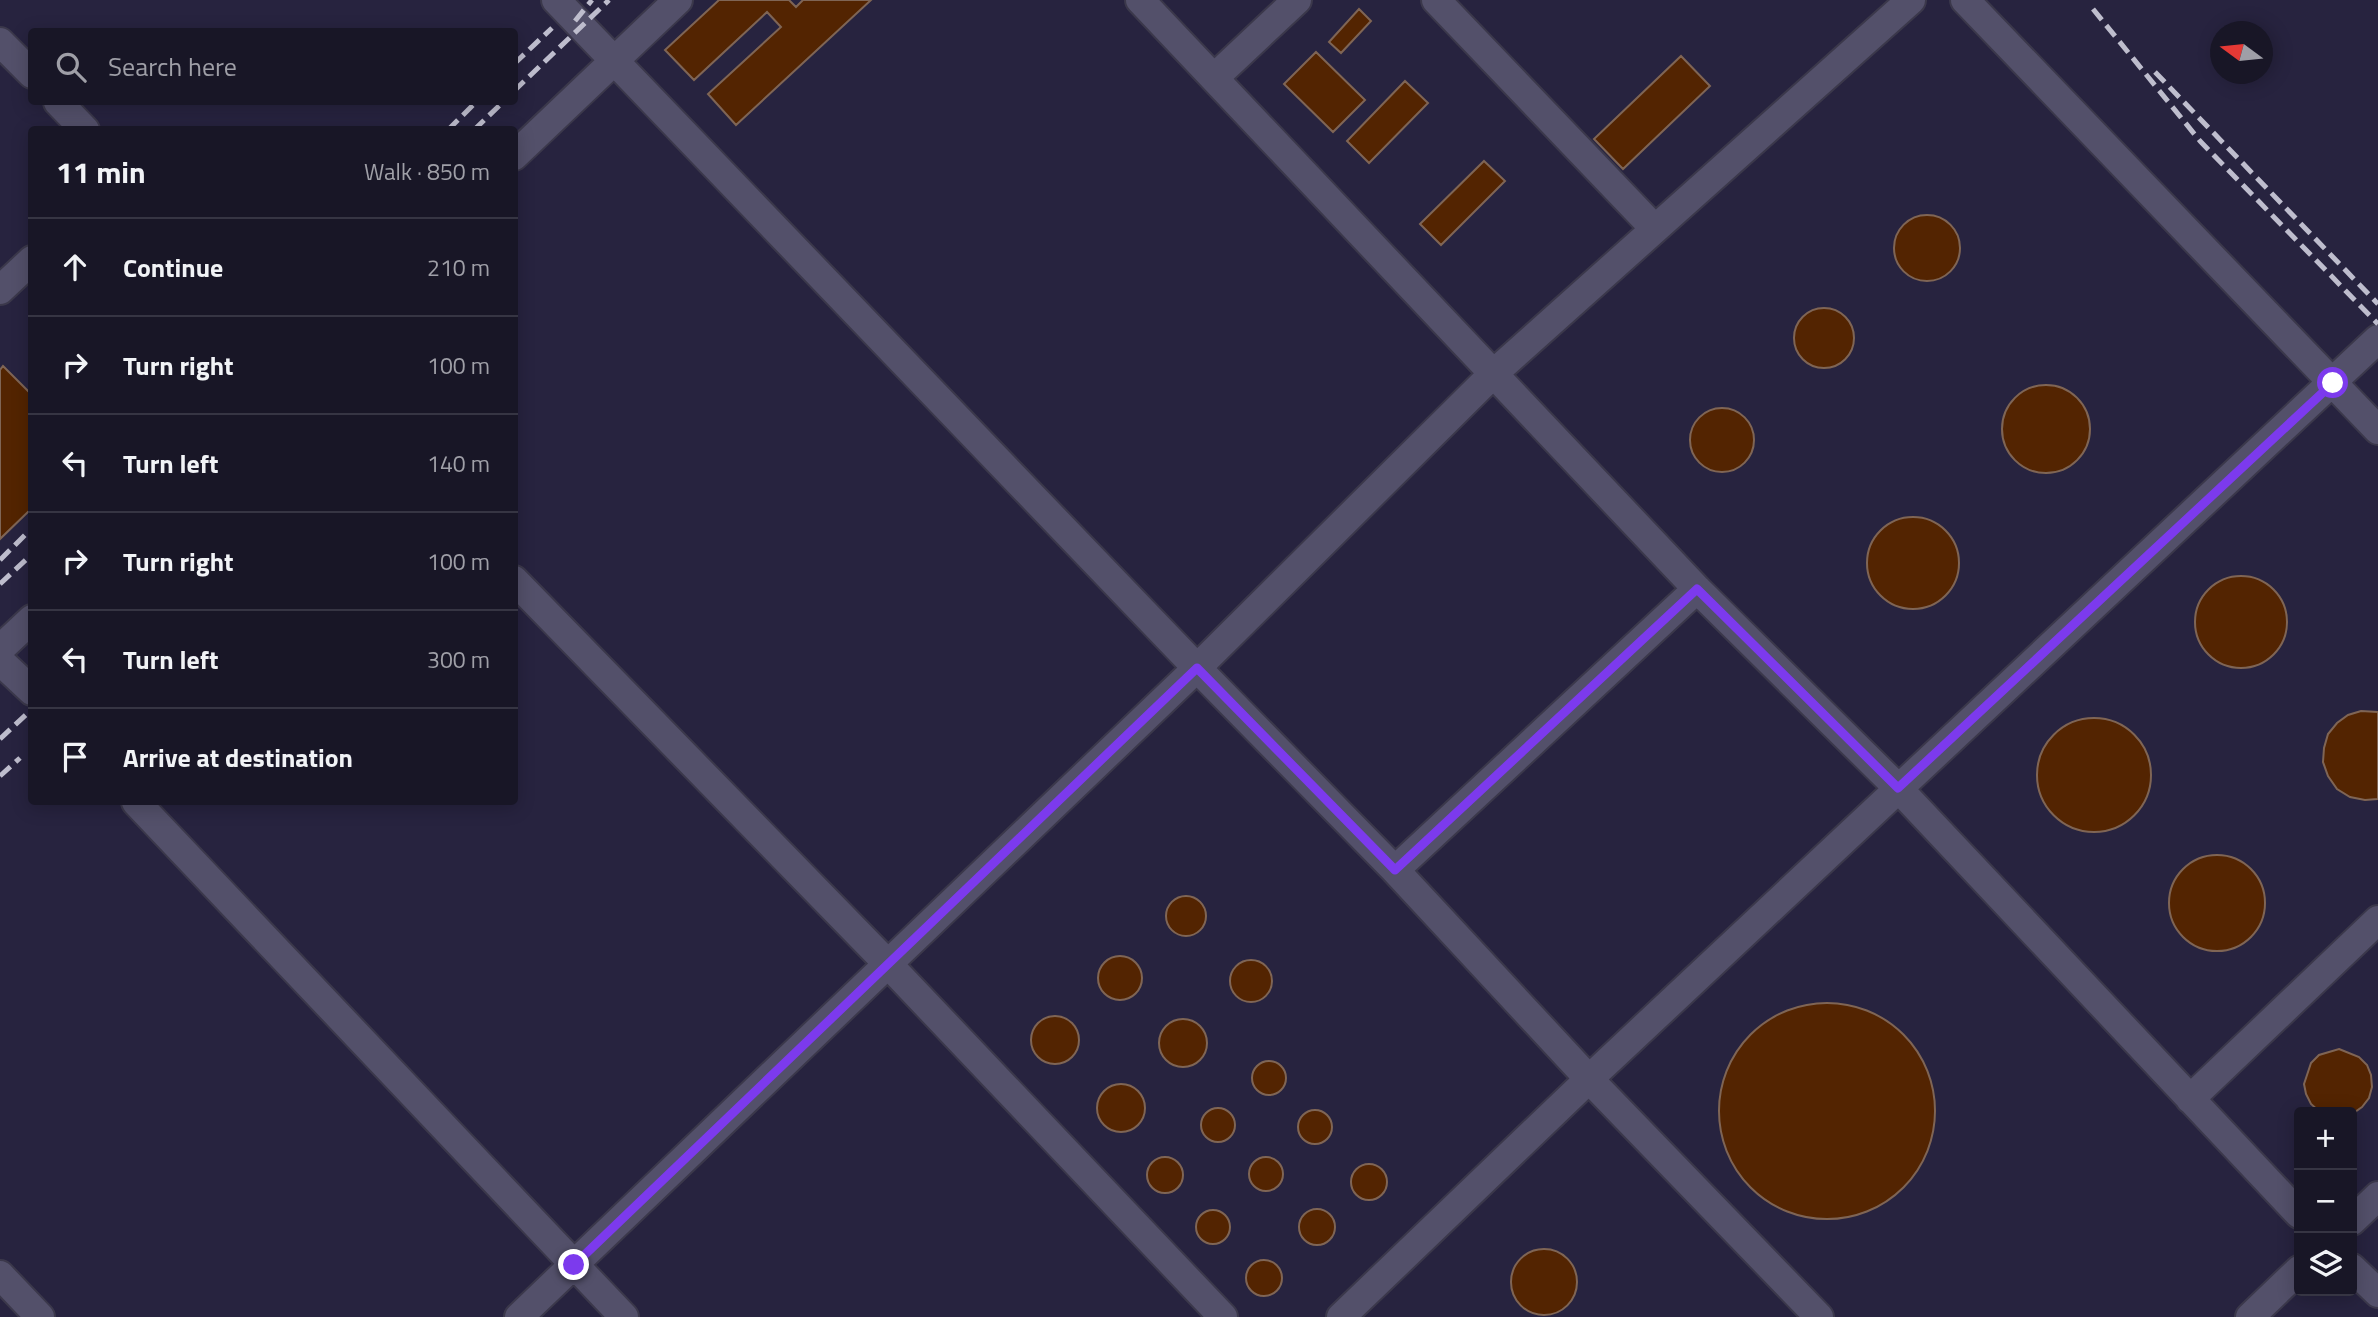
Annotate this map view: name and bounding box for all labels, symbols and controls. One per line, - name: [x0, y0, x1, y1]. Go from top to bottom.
- north arrow: [2210, 21, 2273, 84]
- search box: [28, 28, 518, 105]
- text: Search here: [108, 47, 237, 86]
- icon: search: [52, 48, 90, 86]
- text: 11 min: [56, 149, 146, 195]
- text: Walk · 850 m: [364, 154, 490, 189]
- icon: ahead: [56, 248, 94, 286]
- text: Continue: [123, 248, 223, 287]
- text: 210 m: [427, 250, 490, 285]
- icon: right: [56, 346, 94, 384]
- text: Turn right: [123, 346, 234, 385]
- text: 100 m: [427, 348, 490, 383]
- route start: [2317, 367, 2348, 398]
- icon: left: [56, 444, 94, 482]
- text: Turn left: [123, 444, 218, 483]
- text: 140 m: [427, 446, 490, 481]
- icon: right: [56, 542, 94, 580]
- text: Turn right: [123, 542, 234, 581]
- text: 100 m: [427, 544, 490, 579]
- icon: left: [56, 640, 94, 678]
- text: Turn left: [123, 640, 218, 679]
- text: 300 m: [427, 642, 490, 677]
- icon: arrive: [56, 738, 94, 776]
- text: Arrive at destination: [123, 738, 353, 777]
- map controls: [2294, 1107, 2357, 1296]
- button: +: [2294, 1107, 2357, 1170]
- button: −: [2294, 1170, 2357, 1233]
- button: layers: [2294, 1233, 2357, 1296]
- route end: [558, 1249, 589, 1280]

